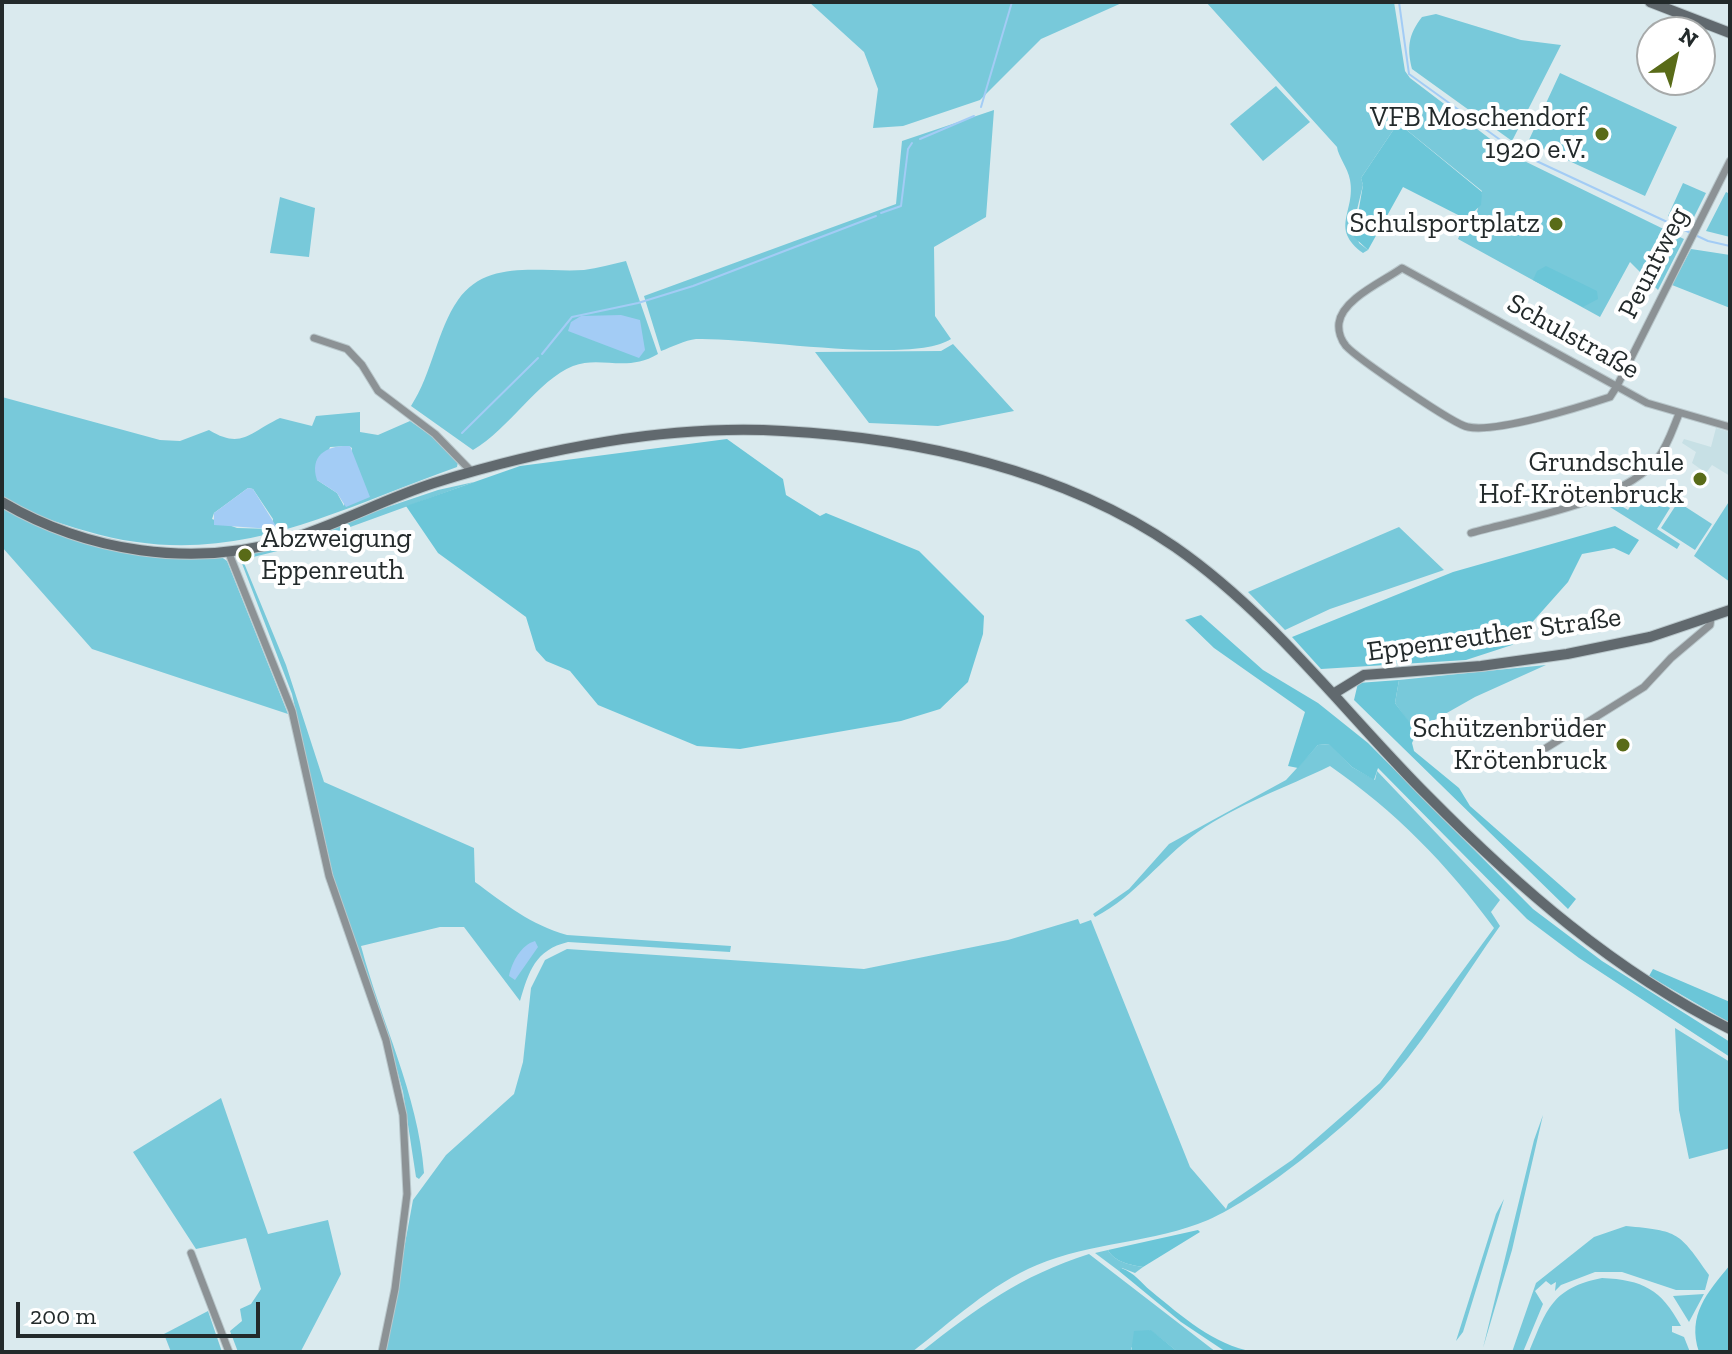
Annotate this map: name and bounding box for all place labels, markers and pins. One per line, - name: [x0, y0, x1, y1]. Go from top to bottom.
- place label: VFB Moschendorf 1920 e.V.: [1370, 101, 1586, 167]
- marker: VFB Moschendorf 1920 e.V.: [1593, 125, 1611, 143]
- place label: Schulsportplatz: [1349, 207, 1540, 241]
- marker: Schulsportplatz: [1547, 215, 1565, 233]
- place label: Grundschule Hof-Krötenbruck: [1478, 446, 1684, 512]
- marker: Grundschule Hof-Krötenbruck: [1691, 470, 1709, 488]
- place label: Abzweigung Eppenreuth: [261, 522, 412, 588]
- marker: Abzweigung Eppenreuth: [236, 546, 254, 564]
- place label: Schützenbrüder Krötenbruck: [1412, 712, 1607, 778]
- marker: Schützenbrüder Krötenbruck: [1614, 736, 1632, 754]

